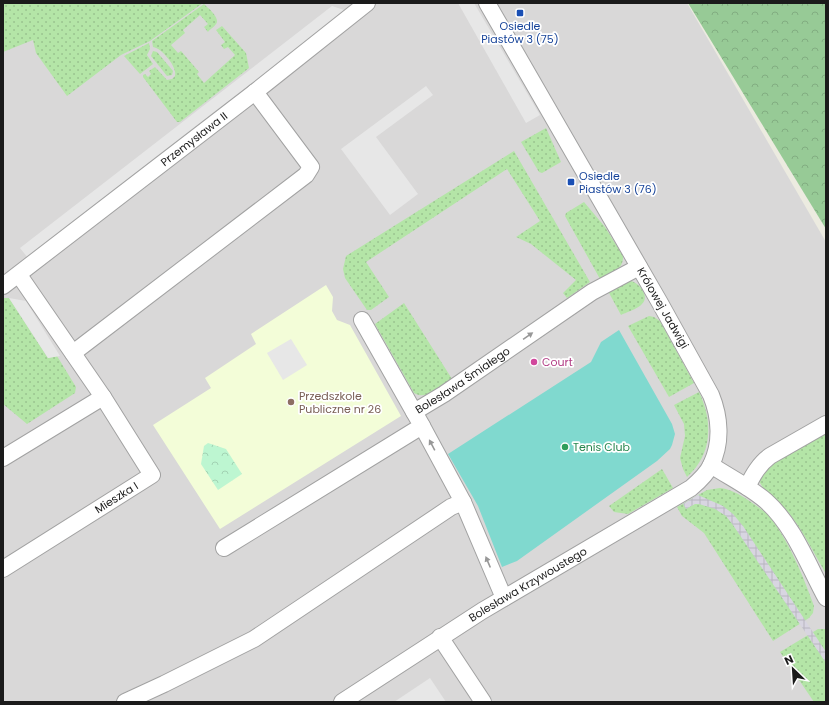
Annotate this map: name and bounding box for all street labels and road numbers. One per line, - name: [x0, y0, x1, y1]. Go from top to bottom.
- street label: Przemysława II: [157, 108, 231, 170]
- street label: Królowej Jadwigi: [633, 264, 693, 352]
- street label: Bolesława Śmiałego: [412, 343, 513, 418]
- street label: Mieszka I: [92, 478, 141, 517]
- street label: Bolesława Krzywoustego: [466, 543, 590, 626]

